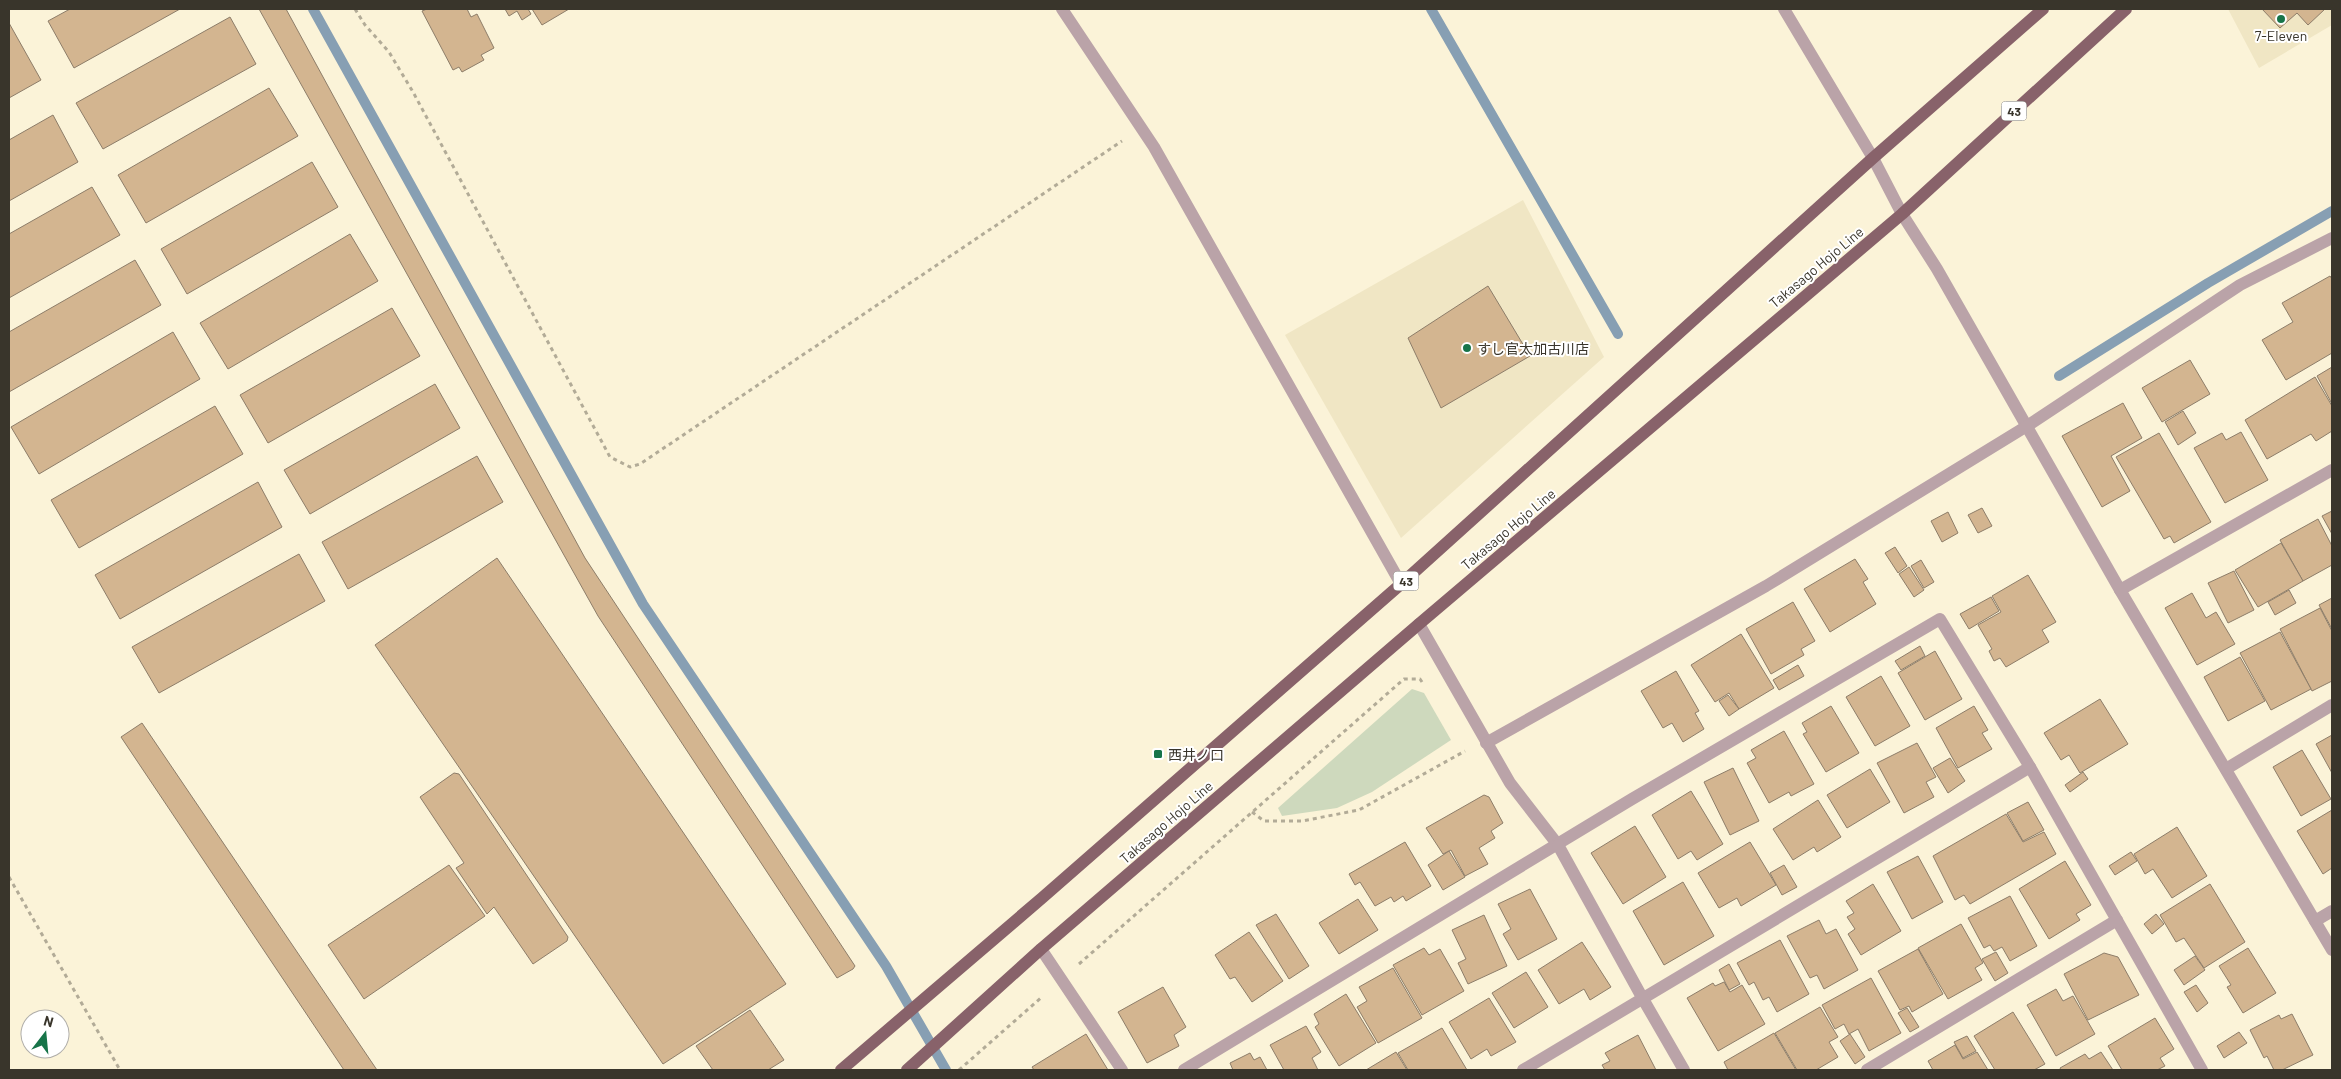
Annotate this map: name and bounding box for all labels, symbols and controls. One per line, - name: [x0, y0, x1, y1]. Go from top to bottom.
- marker: 7-Eleven: [2275, 13, 2287, 25]
- place label: 7-Eleven: [2255, 27, 2307, 44]
- road number: 43: [2002, 102, 2026, 120]
- street label: Takasago Hojo Line: [1765, 223, 1867, 311]
- place label: すし官太加古川店: [1477, 340, 1589, 357]
- marker: すし官太加古川店: [1461, 342, 1473, 354]
- street label: Takasago Hojo Line: [1457, 485, 1559, 573]
- road number: 43: [1394, 572, 1418, 590]
- place label: 西井ノ口: [1168, 746, 1224, 763]
- marker: 西井ノ口: [1152, 748, 1164, 760]
- street label: Takasago Hojo Line: [1116, 777, 1216, 867]
- north arrow: [20, 1009, 70, 1059]
- text: N: [42, 1012, 56, 1030]

